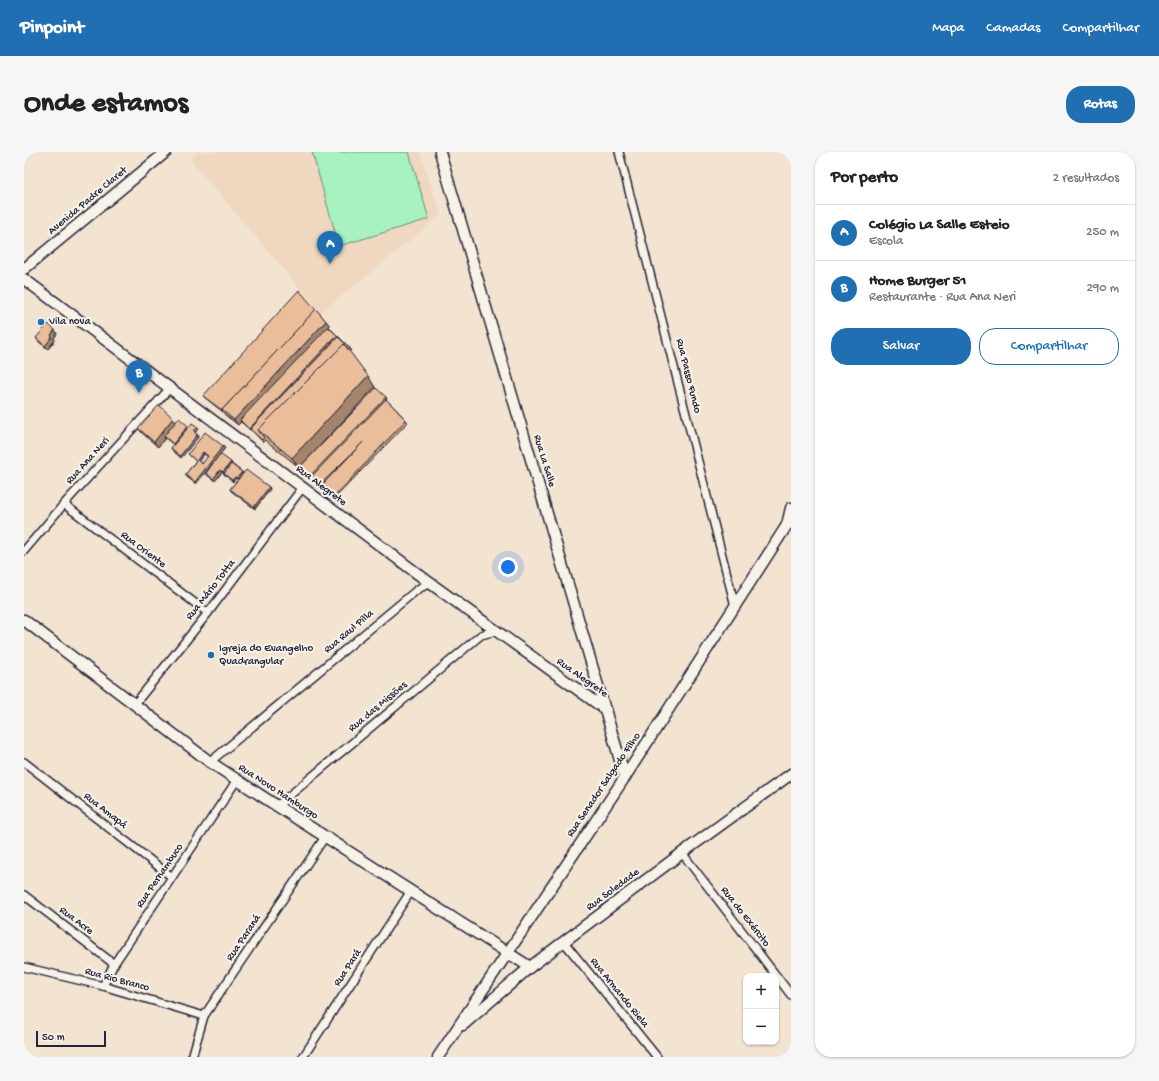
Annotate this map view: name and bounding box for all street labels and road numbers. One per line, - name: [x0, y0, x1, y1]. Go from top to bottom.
- street label: Avenida Padre Claret: [46, 164, 131, 237]
- street label: Rua Passo Fundo: [673, 337, 703, 415]
- street label: Rua La Salle: [530, 433, 558, 489]
- street label: Rua Ana Neri: [64, 435, 112, 487]
- street label: Rua Alegrete: [293, 463, 349, 509]
- street label: Rua Oriente: [118, 529, 168, 571]
- street label: Rua Mário Totta: [184, 557, 239, 622]
- street label: Rua Raul Pilla: [322, 607, 377, 656]
- street label: Rua Alegrete: [554, 656, 610, 700]
- street label: Rua das Missões: [346, 679, 410, 735]
- street label: Rua Senador Salgado Filho: [565, 730, 644, 839]
- street label: Rua Novo Hamburgo: [236, 762, 320, 822]
- street label: Rua Amapá: [81, 790, 130, 832]
- street label: Rua Pernambuco: [134, 841, 186, 910]
- street label: Rua Soledade: [584, 866, 642, 914]
- street label: Rua do Exército: [718, 885, 772, 950]
- street label: Rua Acre: [57, 904, 96, 938]
- street label: Rua Paraná: [224, 912, 264, 963]
- street label: Rua Pará: [332, 946, 365, 989]
- street label: Rua Armando Riela: [587, 956, 651, 1031]
- street label: Rua Rio Branco: [83, 966, 151, 994]

